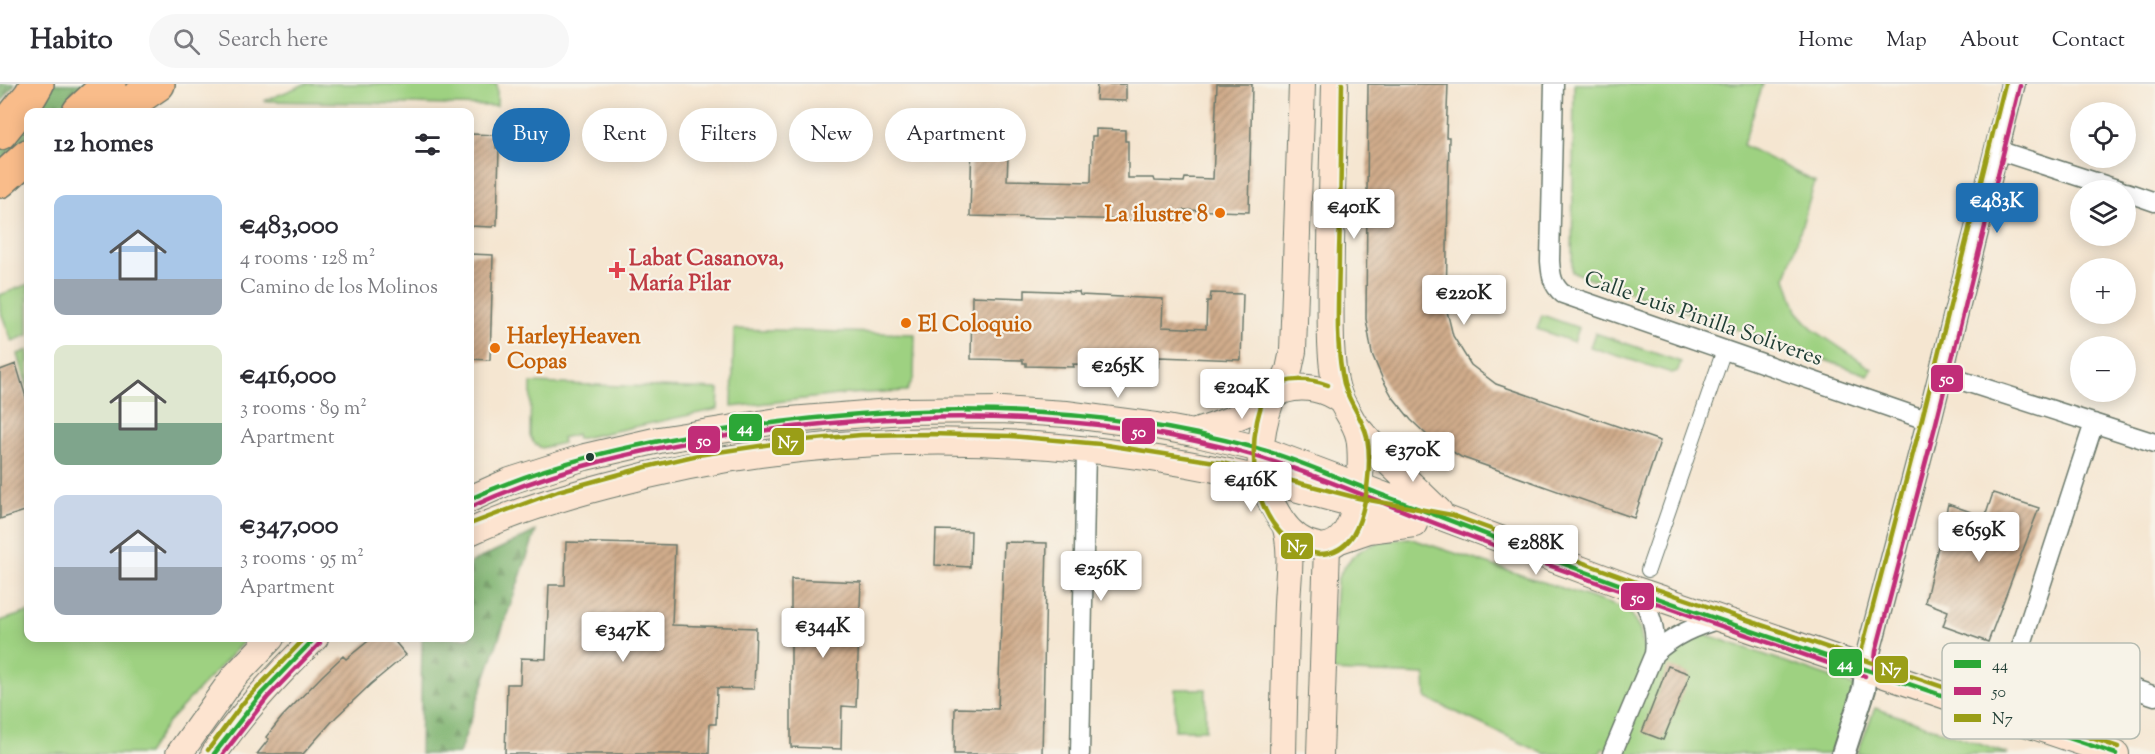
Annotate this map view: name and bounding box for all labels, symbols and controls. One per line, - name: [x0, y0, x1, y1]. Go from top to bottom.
- search box: [149, 14, 569, 68]
- text: Habito: [30, 21, 113, 61]
- icon: search: [170, 25, 203, 58]
- text: Search here: [218, 25, 328, 57]
- text: Home: [1798, 26, 1853, 56]
- text: Map: [1886, 26, 1927, 56]
- text: About: [1960, 26, 2019, 56]
- text: Contact: [2052, 26, 2125, 56]
- map controls: [2070, 102, 2136, 402]
- button: locate: [2070, 102, 2136, 168]
- chip: Buy: [492, 108, 570, 162]
- chip: Rent: [582, 108, 667, 162]
- chip: Filters: [679, 108, 777, 162]
- chip: New: [789, 108, 873, 162]
- chip: Apartment: [885, 108, 1026, 162]
- text: 12 homes: [54, 126, 153, 163]
- icon: filters: [411, 128, 444, 161]
- button: layers: [2070, 180, 2136, 246]
- pin: €483K: [1955, 183, 2039, 234]
- text: €483K: [1970, 188, 2024, 217]
- pin: €401K: [1312, 189, 1396, 240]
- text: €401K: [1327, 194, 1381, 223]
- place label: La ilustre 8: [1105, 200, 1208, 232]
- marker: La ilustre 8: [1213, 206, 1227, 220]
- text: €483,000: [240, 208, 339, 245]
- icon: home: [102, 219, 174, 291]
- place label: Labat Casanova, María Pilar: [629, 244, 784, 301]
- text: 4 rooms · 128 m²: [240, 245, 375, 274]
- button: +: [2070, 258, 2136, 324]
- marker: Labat Casanova, María Pilar: [610, 263, 624, 277]
- street label: Calle Luis Pinilla Soliveres: [1579, 264, 1827, 376]
- text: Camino de los Molinos: [240, 274, 438, 303]
- pin: €220K: [1422, 275, 1506, 326]
- text: €220K: [1436, 280, 1492, 309]
- place label: El Coloquio: [918, 310, 1032, 342]
- marker: El Coloquio: [899, 316, 913, 330]
- place label: HarleyHeaven Copas: [507, 322, 641, 379]
- button: −: [2070, 336, 2136, 402]
- marker: HarleyHeaven Copas: [488, 341, 502, 355]
- pin: €265K: [1076, 348, 1160, 399]
- text: €265K: [1092, 353, 1144, 382]
- text: €416,000: [240, 358, 336, 395]
- line badge: 50: [1930, 364, 1964, 393]
- icon: home: [102, 369, 174, 441]
- pin: €204K: [1200, 369, 1284, 420]
- text: 50: [1938, 369, 1955, 392]
- text: €204K: [1214, 374, 1270, 403]
- text: 3 rooms · 89 m²: [240, 395, 367, 424]
- line badge: 44: [728, 413, 763, 442]
- line badge: 50: [1121, 417, 1156, 445]
- text: 44: [736, 418, 753, 441]
- text: 50: [1130, 422, 1147, 445]
- text: Apartment: [240, 424, 335, 453]
- line badge: 50: [687, 425, 721, 454]
- line badge: N7: [771, 427, 805, 456]
- text: 50: [695, 431, 712, 454]
- pin: €370K: [1371, 432, 1455, 483]
- text: N7: [778, 433, 799, 456]
- text: €370K: [1385, 437, 1441, 466]
- unlabelled marker: [584, 451, 596, 463]
- pin: €416K: [1209, 462, 1293, 513]
- text: €416K: [1225, 467, 1277, 496]
- text: €347,000: [240, 508, 338, 545]
- pin: €659K: [1937, 512, 2021, 563]
- text: €659K: [1952, 517, 2006, 546]
- icon: home: [102, 519, 174, 591]
- pin: €288K: [1494, 525, 1578, 576]
- text: €288K: [1508, 530, 1564, 559]
- line badge: N7: [1280, 532, 1314, 560]
- text: N7: [1287, 537, 1308, 560]
- text: 3 rooms · 95 m²: [240, 545, 364, 574]
- pin: €256K: [1059, 551, 1143, 602]
- text: €256K: [1075, 556, 1127, 585]
- text: Apartment: [240, 574, 335, 603]
- line badge: 50: [1620, 582, 1655, 611]
- text: 50: [1629, 588, 1646, 611]
- pin: €344K: [781, 608, 865, 659]
- pin: €347K: [581, 612, 665, 663]
- text: €344K: [796, 613, 851, 642]
- text: €347K: [596, 617, 650, 646]
- legend: [1942, 643, 2140, 739]
- line badge: 44: [1828, 648, 1863, 677]
- text: 44: [1836, 654, 1853, 677]
- line badge: N7: [1874, 655, 1909, 684]
- text: 44: [1992, 655, 2008, 678]
- text: N7: [1881, 660, 1902, 683]
- text: 50: [1991, 682, 2006, 705]
- text: N7: [1992, 709, 2013, 732]

